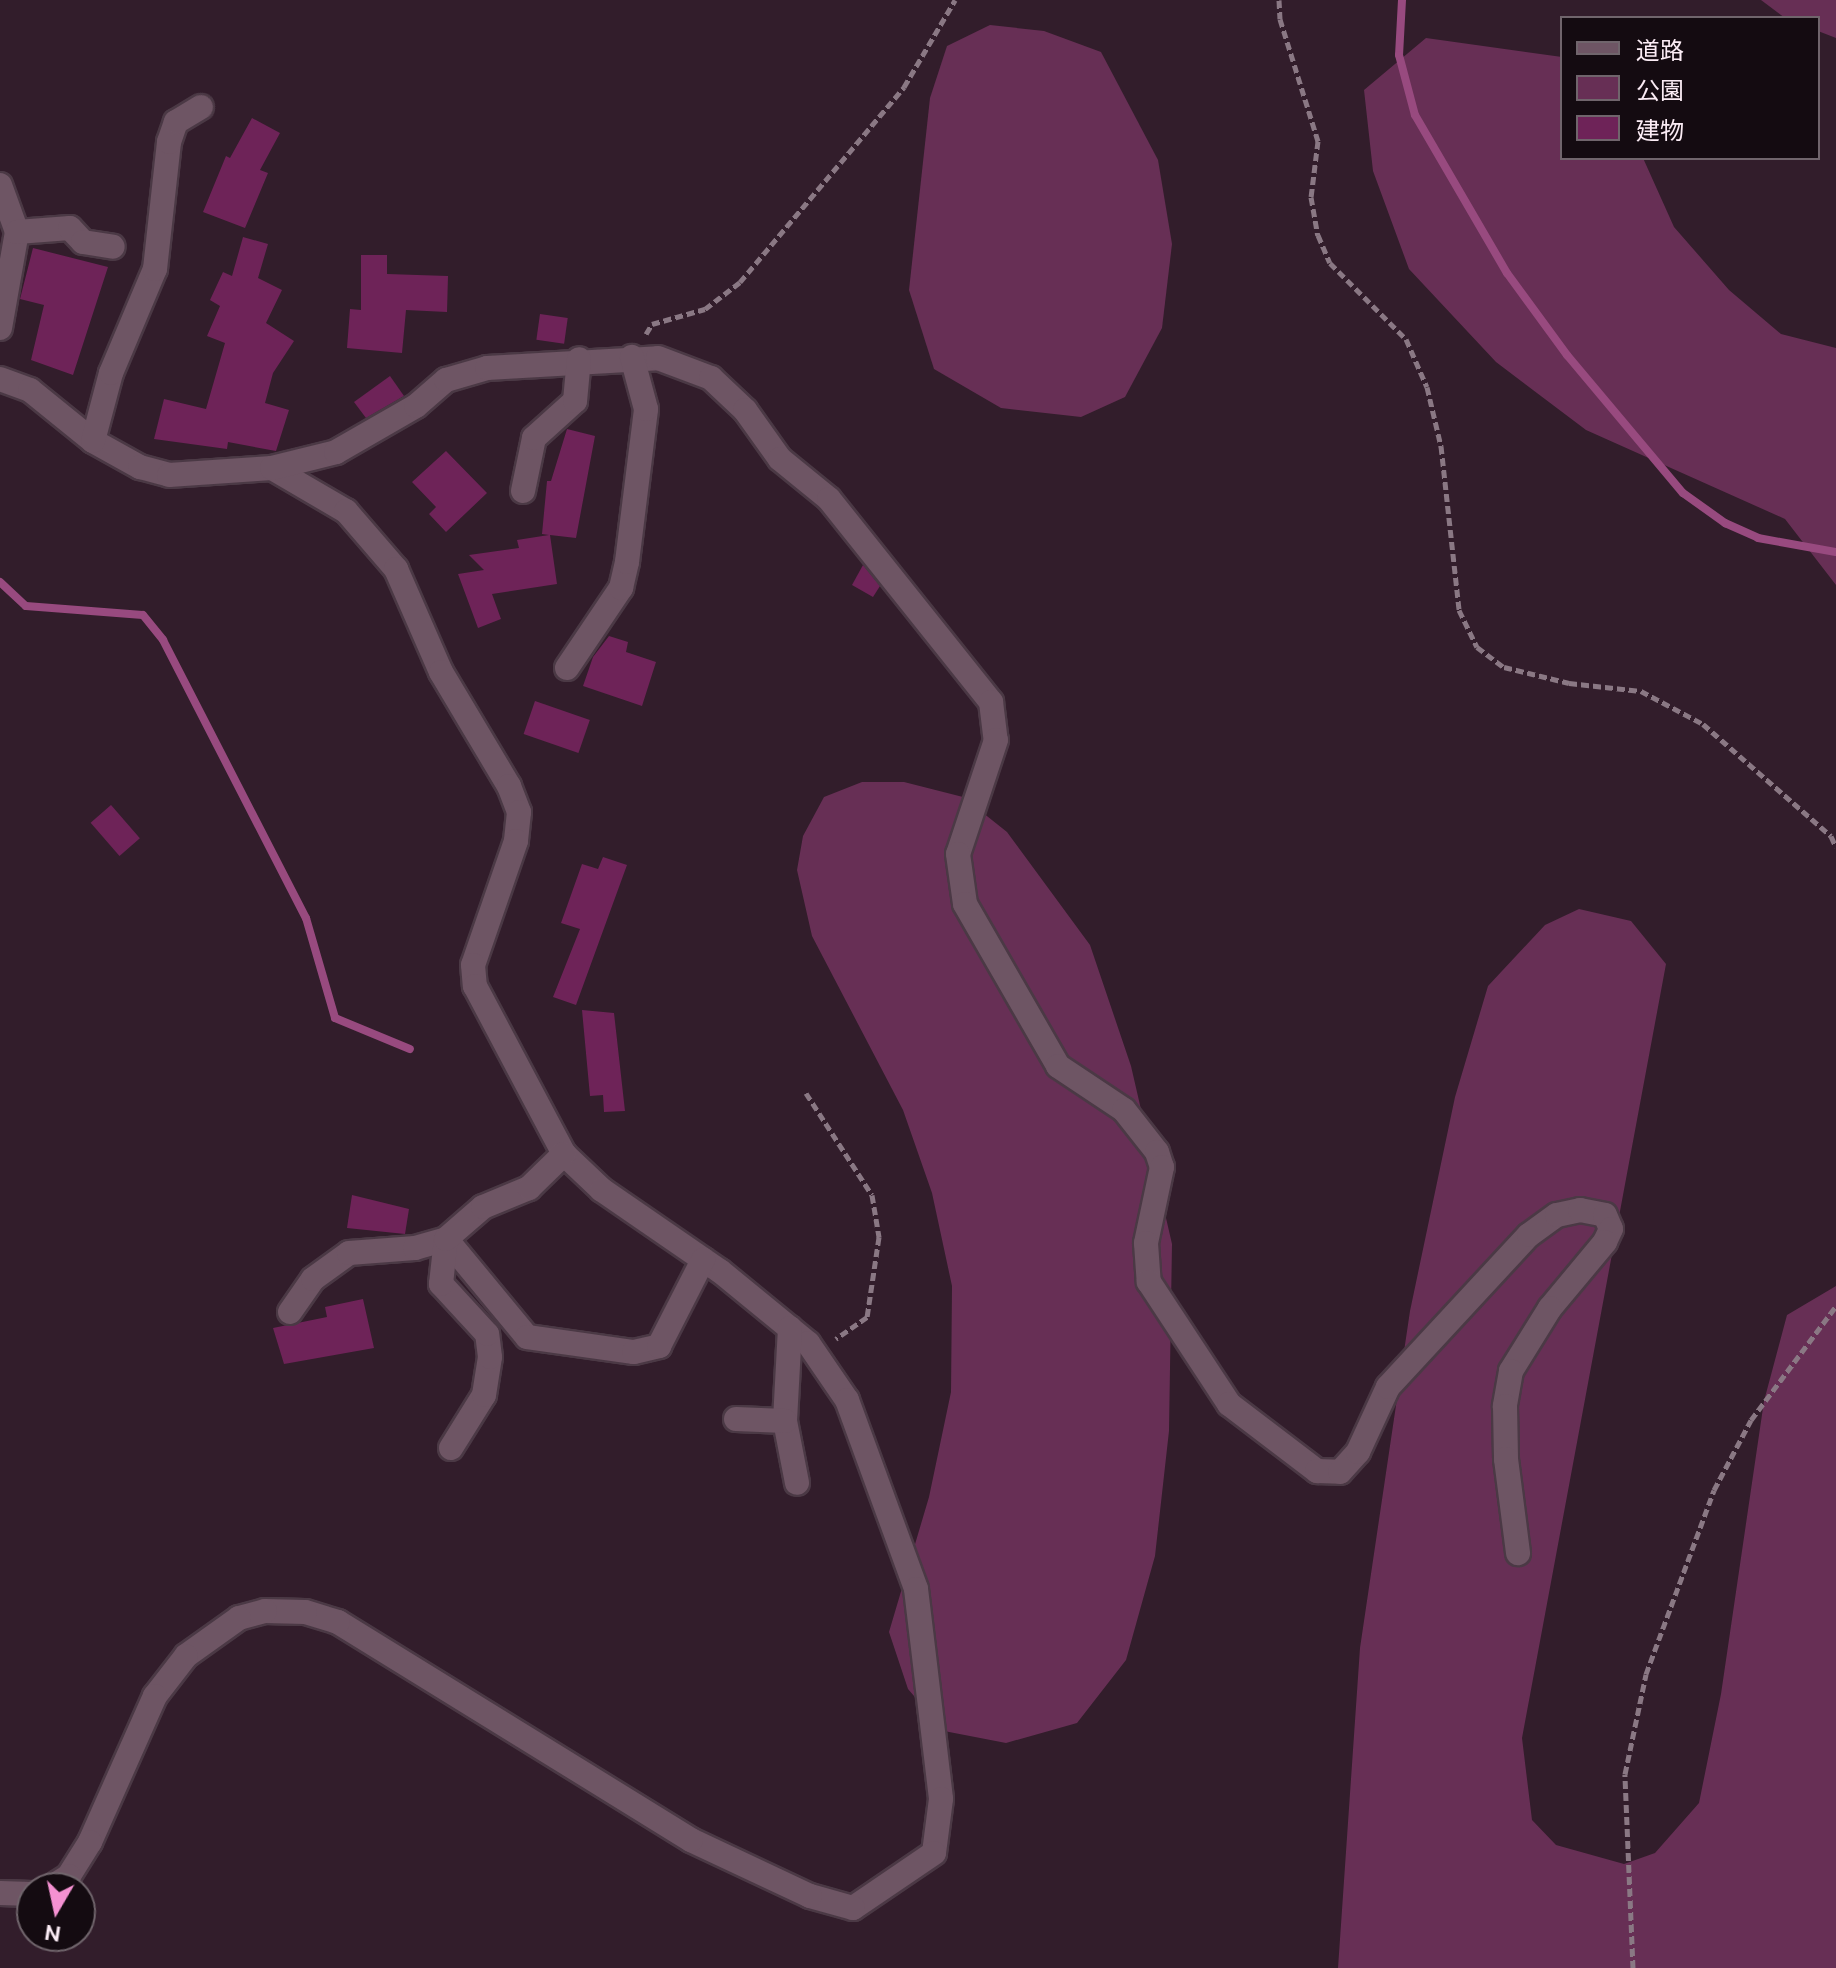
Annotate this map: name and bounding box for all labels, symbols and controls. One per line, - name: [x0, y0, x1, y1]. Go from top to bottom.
- legend: [1560, 16, 1820, 160]
- text: 道路: [1636, 37, 1684, 64]
- text: 公園: [1636, 77, 1684, 104]
- text: 建物: [1636, 117, 1684, 144]
- north arrow: [16, 1872, 96, 1952]
- text: N: [42, 1921, 63, 1948]

